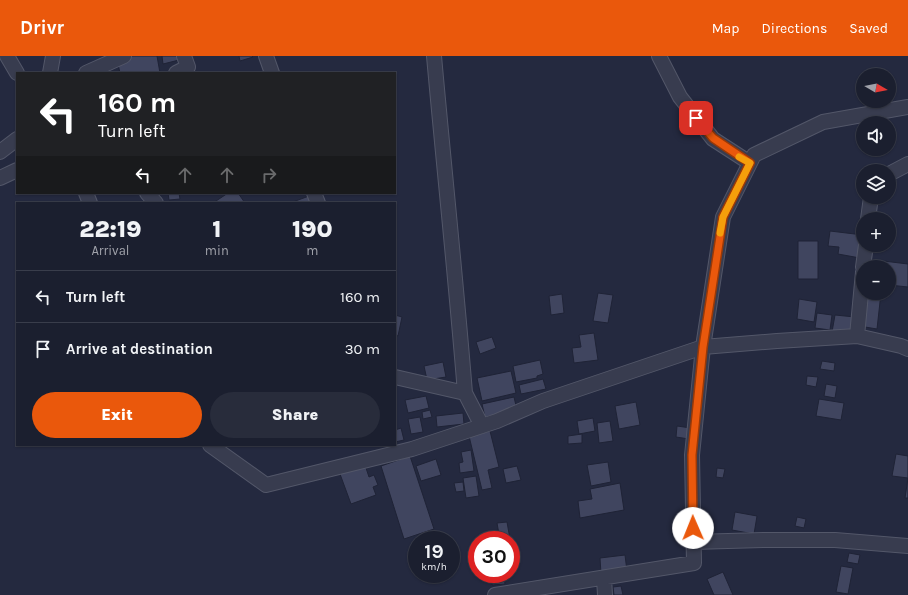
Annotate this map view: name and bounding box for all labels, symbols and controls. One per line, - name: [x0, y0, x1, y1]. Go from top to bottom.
- text: Drivr: [20, 17, 64, 39]
- text: Map: [712, 20, 740, 37]
- text: Directions: [762, 20, 827, 37]
- text: Saved: [849, 20, 888, 37]
- north arrow: [856, 68, 896, 108]
- map controls: [856, 68, 896, 300]
- text: 160 m: [98, 86, 176, 119]
- icon: left: [32, 88, 84, 140]
- pin: [679, 101, 713, 135]
- icon: arrive: [685, 107, 707, 129]
- button: sound: [856, 116, 896, 156]
- text: Turn left: [98, 120, 166, 142]
- icon: left: [132, 164, 154, 186]
- icon: ahead: [174, 164, 196, 186]
- icon: ahead: [216, 164, 238, 186]
- icon: right: [258, 164, 280, 186]
- button: layers: [856, 164, 896, 204]
- button: +: [856, 212, 896, 252]
- text: 22:19: [79, 215, 142, 243]
- text: 1: [212, 215, 221, 243]
- text: 190: [292, 215, 333, 243]
- text: Arrival: [91, 243, 129, 258]
- text: min: [205, 243, 229, 258]
- text: m: [306, 243, 318, 258]
- button: −: [856, 260, 896, 300]
- icon: left: [32, 286, 54, 308]
- text: Turn left: [66, 288, 125, 306]
- text: 160 m: [340, 288, 380, 306]
- icon: arrive: [32, 338, 54, 360]
- text: Arrive at destination: [66, 340, 213, 358]
- text: 30 m: [345, 340, 380, 358]
- button: Exit: [32, 392, 202, 438]
- button: Share: [210, 392, 380, 438]
- position arrow: [672, 507, 714, 549]
- speed limit sign: 30: [468, 531, 520, 583]
- text: 19: [424, 540, 444, 563]
- text: km/h: [421, 561, 447, 573]

